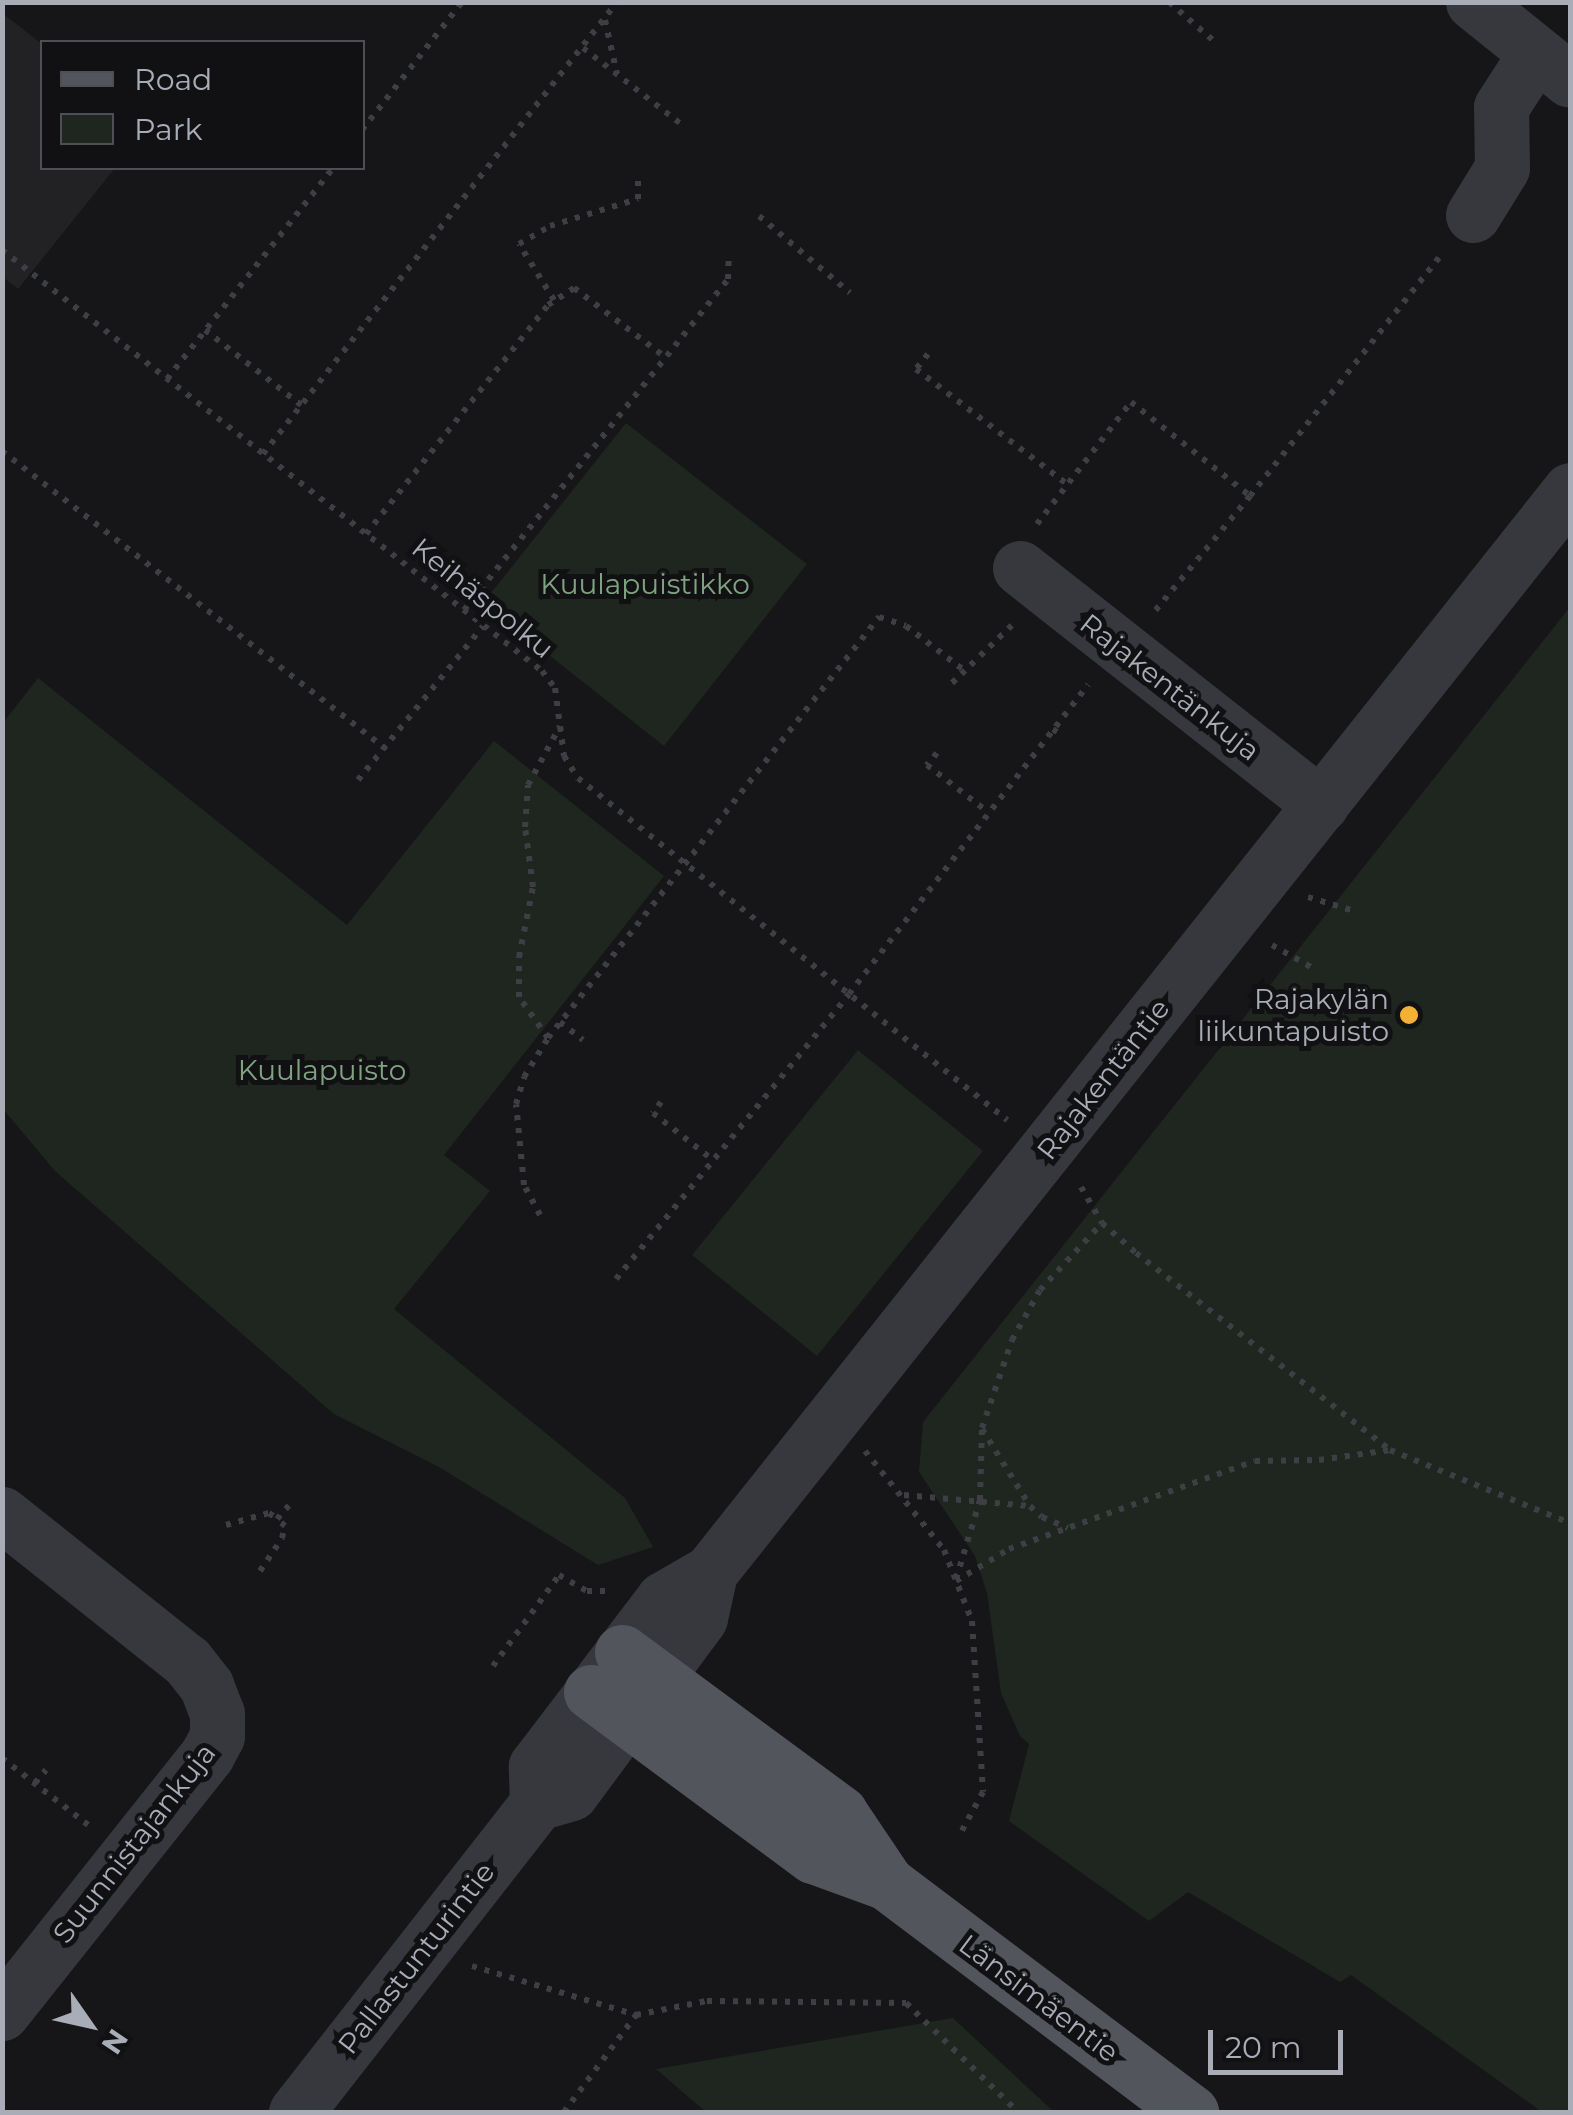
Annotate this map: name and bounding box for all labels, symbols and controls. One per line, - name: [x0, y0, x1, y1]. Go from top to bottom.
- legend: [40, 40, 365, 170]
- text: Road: [134, 61, 212, 98]
- text: Park: [134, 111, 203, 148]
- street label: Keihäspolku: [406, 531, 560, 665]
- park label: Kuulapuistikko: [540, 567, 750, 601]
- street label: Rajakentänkuja: [1074, 606, 1266, 768]
- place label: Rajakylän liikuntapuisto: [1197, 982, 1389, 1048]
- street label: Rajakentäntie: [1030, 992, 1176, 1166]
- marker: Rajakylän liikuntapuisto: [1398, 1004, 1420, 1026]
- park label: Kuulapuisto: [238, 1053, 406, 1087]
- street label: Suunnistajankuja: [46, 1737, 222, 1949]
- street label: Pallastunturintie: [331, 1855, 501, 2061]
- street label: Länsimäentie: [953, 1927, 1125, 2069]
- north arrow: [40, 1975, 140, 2075]
- scale bar: [1213, 2010, 1348, 2072]
- text: N: [94, 2023, 135, 2061]
- text: 20 m: [1225, 2029, 1302, 2066]

